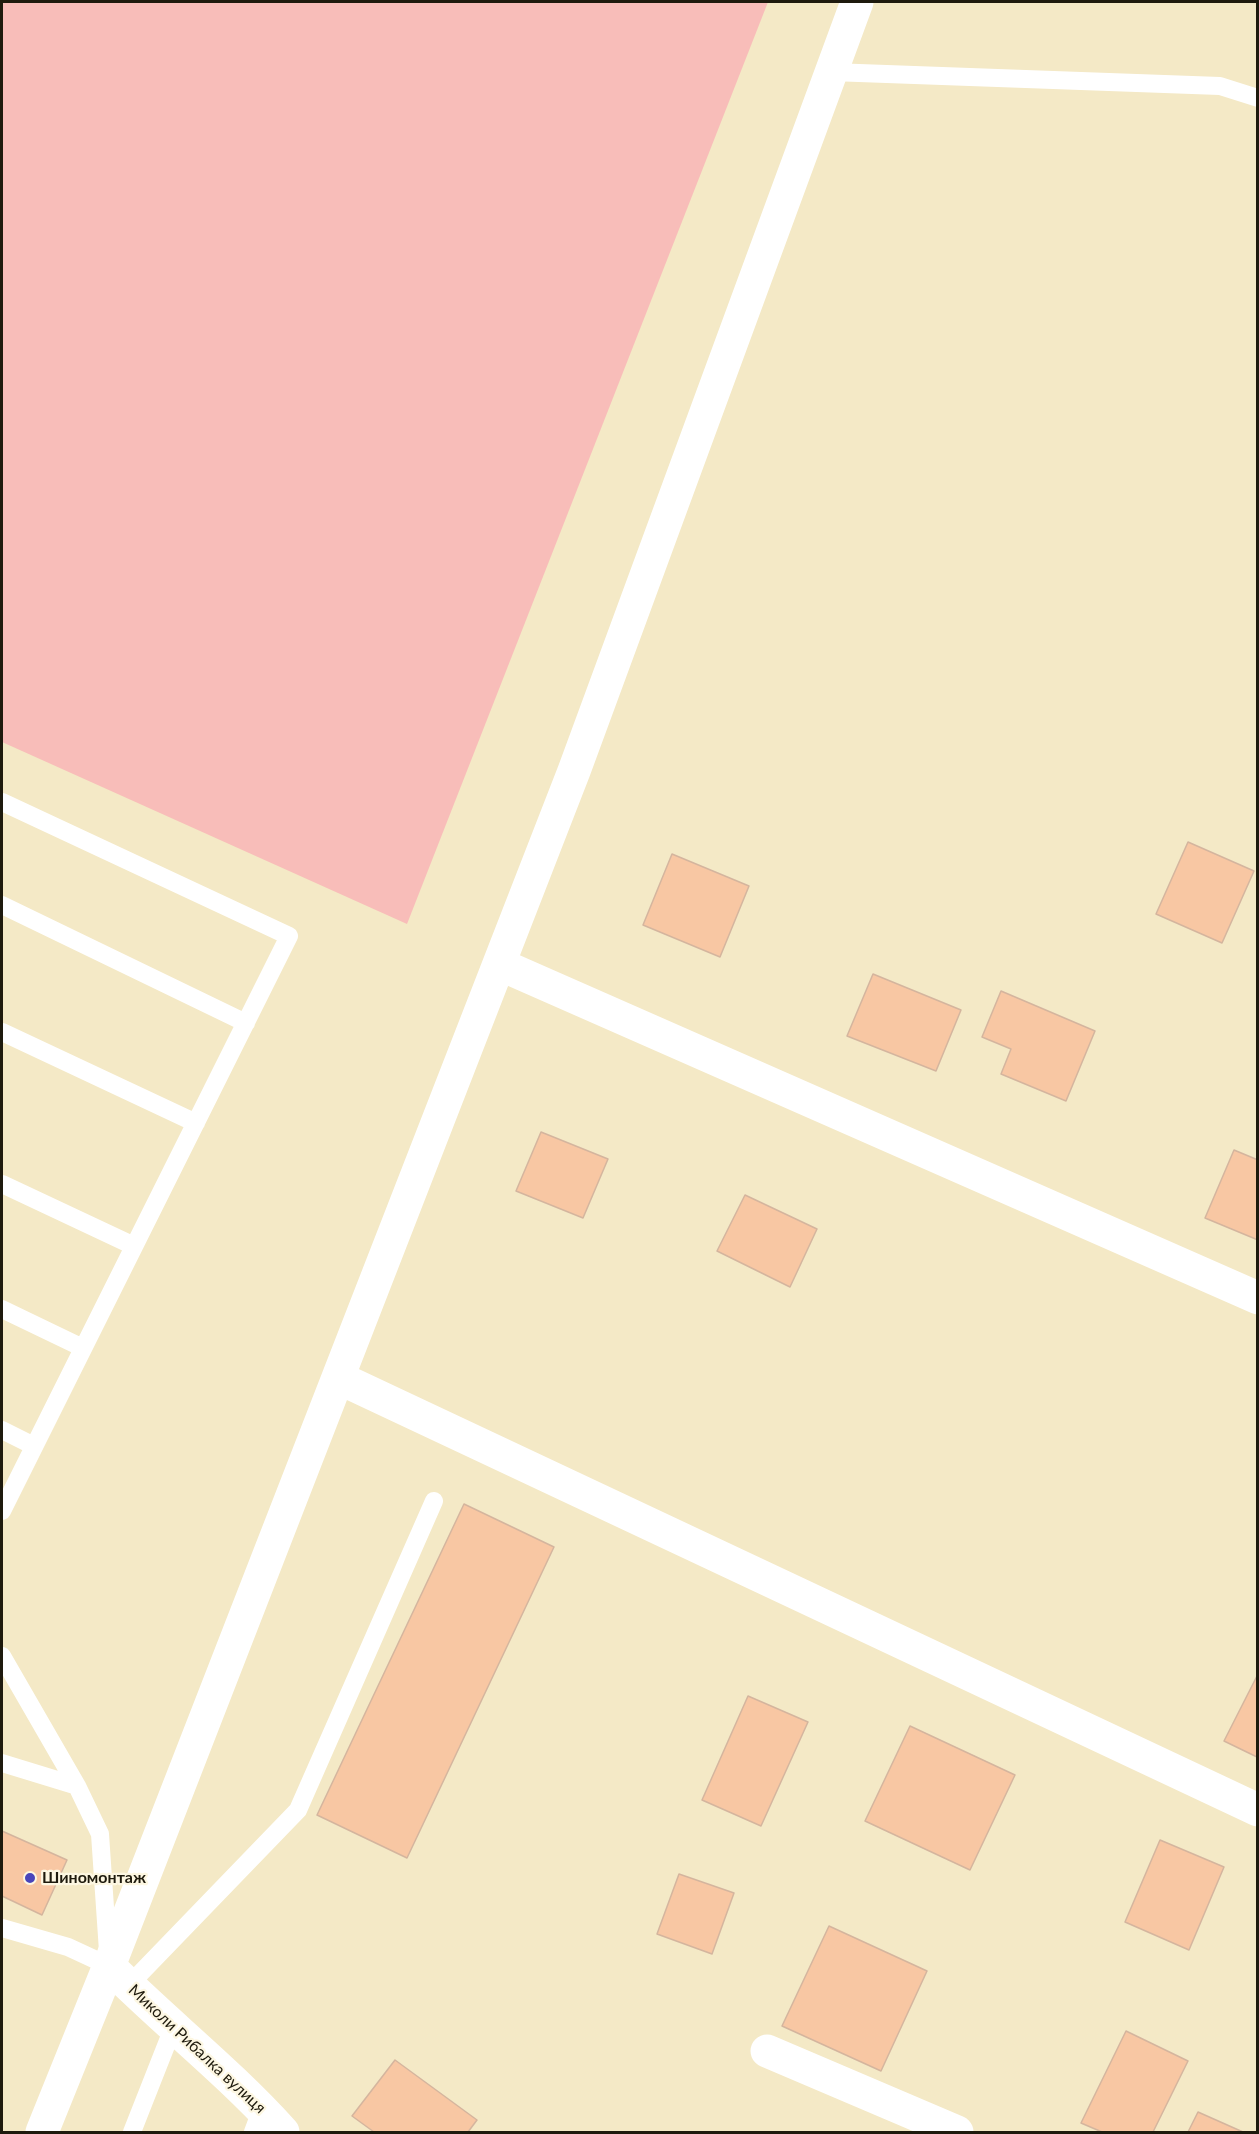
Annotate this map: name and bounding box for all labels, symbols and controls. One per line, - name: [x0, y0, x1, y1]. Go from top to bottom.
- place label: Шиномонтаж: [42, 1868, 146, 1888]
- marker: Шиномонтаж: [23, 1871, 37, 1885]
- street label: Миколи Рибалка вулиця: [124, 1980, 270, 2118]

